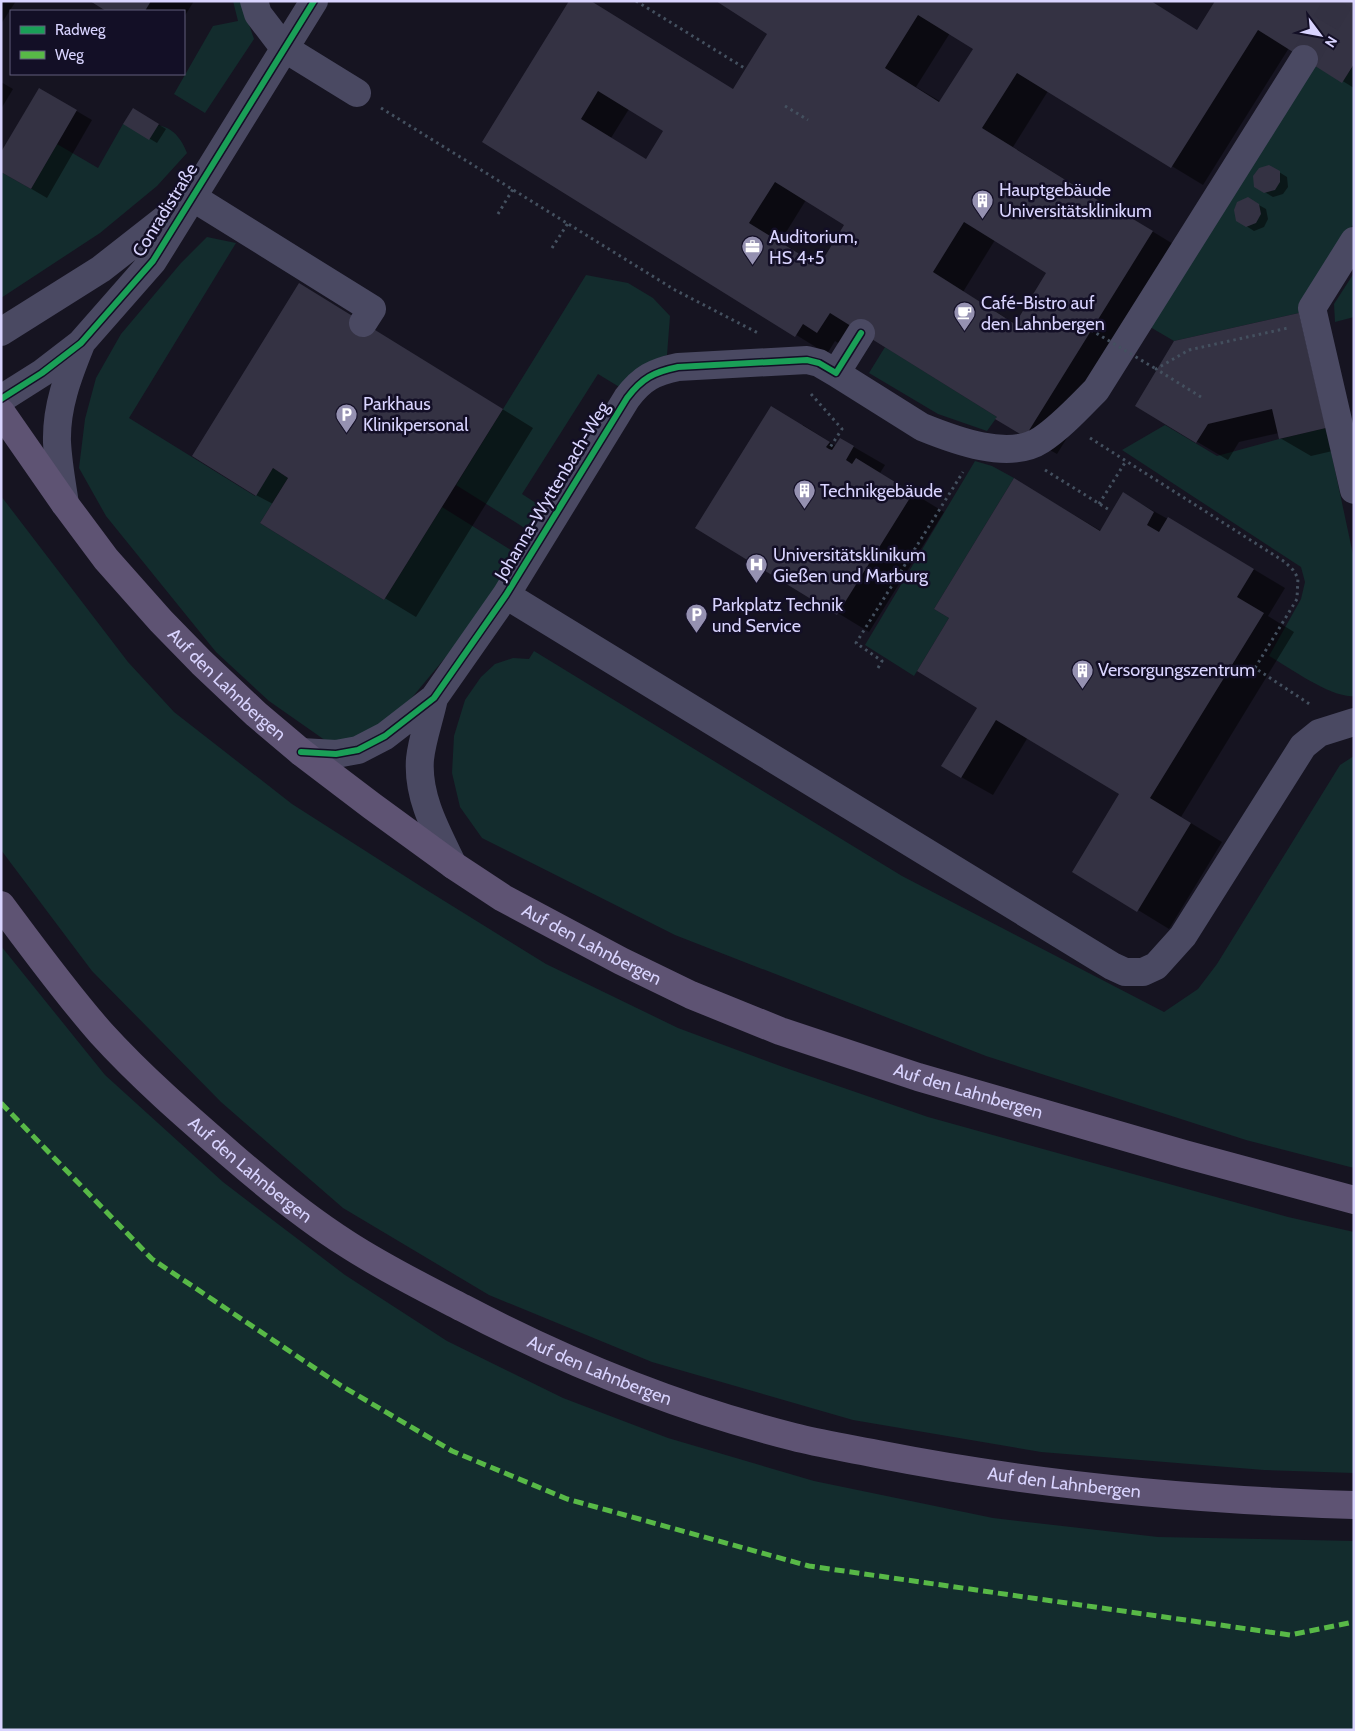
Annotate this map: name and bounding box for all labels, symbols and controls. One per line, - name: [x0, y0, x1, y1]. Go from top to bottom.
- legend: [10, 10, 185, 75]
- north arrow: [1295, 10, 1345, 60]
- text: Radweg: [55, 21, 106, 39]
- text: N: [1321, 33, 1341, 51]
- text: Weg: [55, 46, 84, 64]
- street label: Conradistraße: [128, 159, 202, 261]
- place label: Hauptgebäude Universitätsklinikum: [999, 179, 1152, 222]
- building icon: Hauptgebäude Universitätsklinikum: [971, 188, 995, 219]
- place label: Auditorium, HS 4+5: [769, 226, 858, 269]
- office icon: Auditorium, HS 4+5: [741, 235, 765, 266]
- place label: Café-Bistro auf den Lahnbergen: [981, 292, 1105, 335]
- cafe icon: Café-Bistro auf den Lahnbergen: [953, 301, 977, 332]
- place label: Parkhaus Klinikpersonal: [363, 393, 469, 436]
- street label: Johanna-Wyttenbach-Weg: [489, 397, 615, 585]
- parking icon: Parkhaus Klinikpersonal: [335, 402, 359, 433]
- building icon: Technikgebäude: [792, 479, 816, 510]
- place label: Technikgebäude: [820, 480, 942, 502]
- place label: Universitätsklinikum Gießen und Marburg: [773, 544, 929, 587]
- hospital icon: Universitätsklinikum Gießen und Marburg: [745, 553, 769, 584]
- place label: Parkplatz Technik und Service: [712, 594, 844, 637]
- parking icon: Parkplatz Technik und Service: [684, 603, 708, 634]
- street label: Auf den Lahnbergen: [163, 624, 290, 745]
- building icon: Versorgungszentrum: [1070, 658, 1094, 689]
- place label: Versorgungszentrum: [1098, 659, 1255, 681]
- street label: Auf den Lahnbergen: [518, 899, 665, 990]
- street label: Auf den Lahnbergen: [891, 1059, 1045, 1124]
- street label: Auf den Lahnbergen: [184, 1112, 316, 1227]
- street label: Auf den Lahnbergen: [524, 1331, 675, 1410]
- street label: Auf den Lahnbergen: [986, 1462, 1142, 1503]

